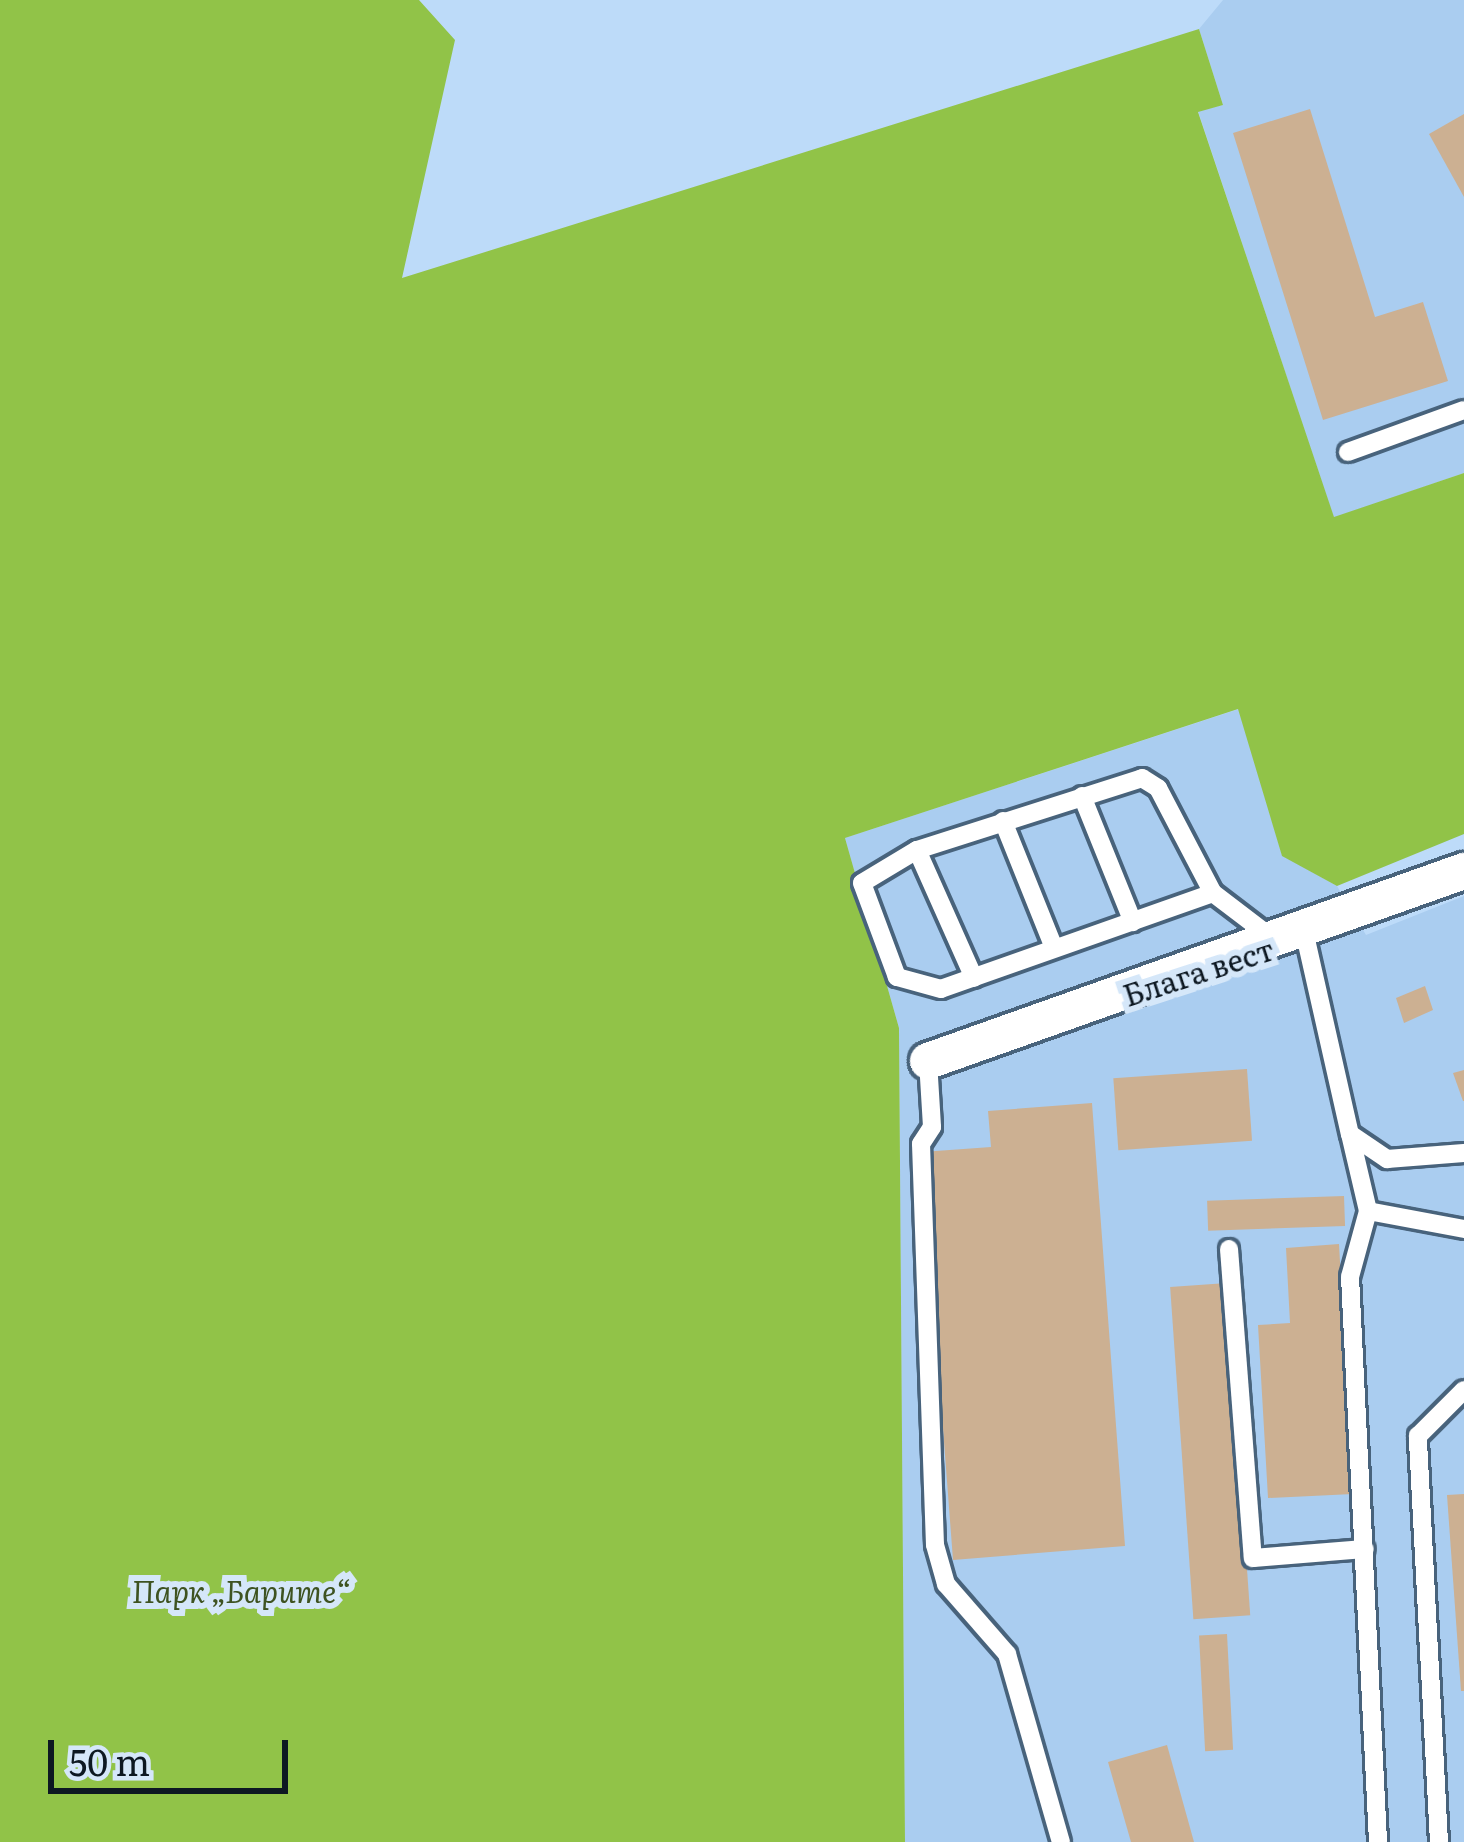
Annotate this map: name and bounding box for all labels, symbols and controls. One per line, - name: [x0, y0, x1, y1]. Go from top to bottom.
- street label: Блага вест: [1118, 930, 1278, 1012]
- park label: Парк „Барите“: [132, 1572, 350, 1608]
- scale bar: [54, 1716, 294, 1790]
- text: 50 m: [69, 1734, 150, 1787]

